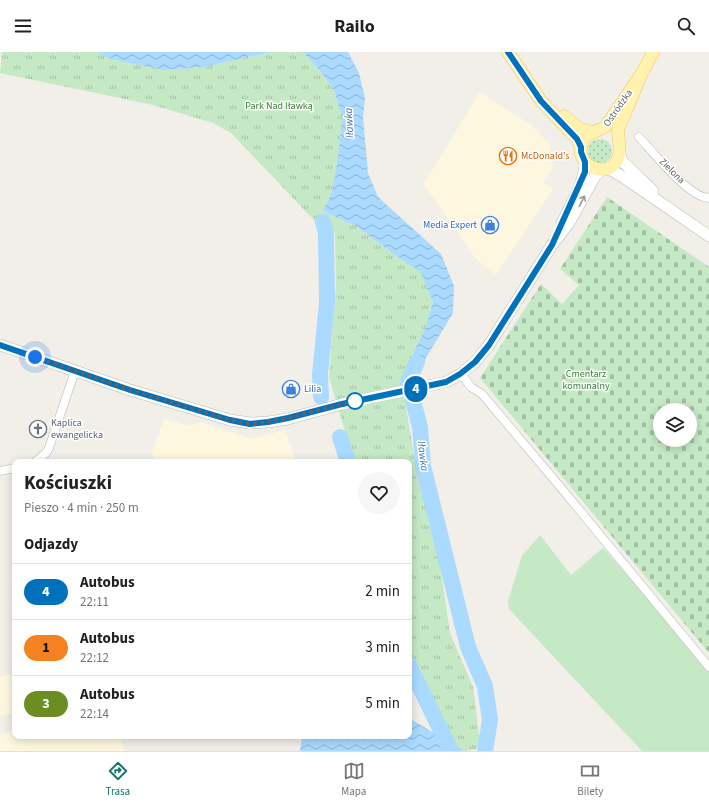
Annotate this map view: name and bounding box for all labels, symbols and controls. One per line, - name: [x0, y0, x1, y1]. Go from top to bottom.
- text: Railo: [334, 14, 375, 39]
- icon: menu: [12, 15, 34, 37]
- icon: search: [675, 15, 697, 37]
- street label: Ostródzka: [600, 87, 636, 129]
- park label: Park Nad Iławką: [245, 99, 313, 113]
- water label: Iławka: [341, 107, 357, 139]
- restaurant icon: McDonald's: [498, 146, 518, 166]
- place label: McDonald's: [521, 149, 570, 163]
- street label: Zielona: [656, 155, 688, 187]
- one-way arrow: [578, 195, 586, 207]
- shop icon: Media Expert: [480, 215, 500, 235]
- place label: Media Expert: [423, 218, 478, 232]
- your location: [25, 347, 45, 367]
- park label: Cmentarz komunalny: [562, 367, 610, 393]
- line badge: 4: [403, 376, 429, 402]
- shop icon: Lilia: [281, 379, 301, 399]
- text: 4: [412, 379, 420, 399]
- place label: Lilia: [304, 382, 321, 396]
- unlabelled marker: [346, 392, 364, 410]
- map controls: [653, 403, 697, 447]
- button: layers: [653, 403, 697, 447]
- place label: Kaplica ewangelicka: [51, 416, 103, 442]
- church icon: Kaplica ewangelicka: [28, 419, 48, 439]
- water label: Iławka: [414, 440, 432, 472]
- text: Kościuszki: [24, 470, 112, 497]
- button: heart: [358, 472, 400, 514]
- text: Pieszo · 4 min · 250 m: [24, 499, 139, 517]
- text: Odjazdy: [24, 534, 78, 555]
- text: Autobus: [80, 572, 135, 593]
- text: 2 min: [365, 581, 400, 602]
- text: 4: [42, 582, 50, 602]
- text: 22:11: [80, 593, 109, 611]
- text: Autobus: [80, 628, 135, 649]
- text: 3 min: [365, 637, 400, 658]
- text: 1: [42, 638, 50, 658]
- text: 22:12: [80, 649, 109, 667]
- text: Autobus: [80, 684, 135, 705]
- text: 5 min: [365, 693, 400, 714]
- text: 3: [42, 694, 50, 714]
- text: 22:14: [80, 705, 109, 723]
- tab: Trasa: [106, 760, 130, 799]
- tab: Mapa: [341, 760, 366, 799]
- tab: Bilety: [577, 760, 603, 799]

